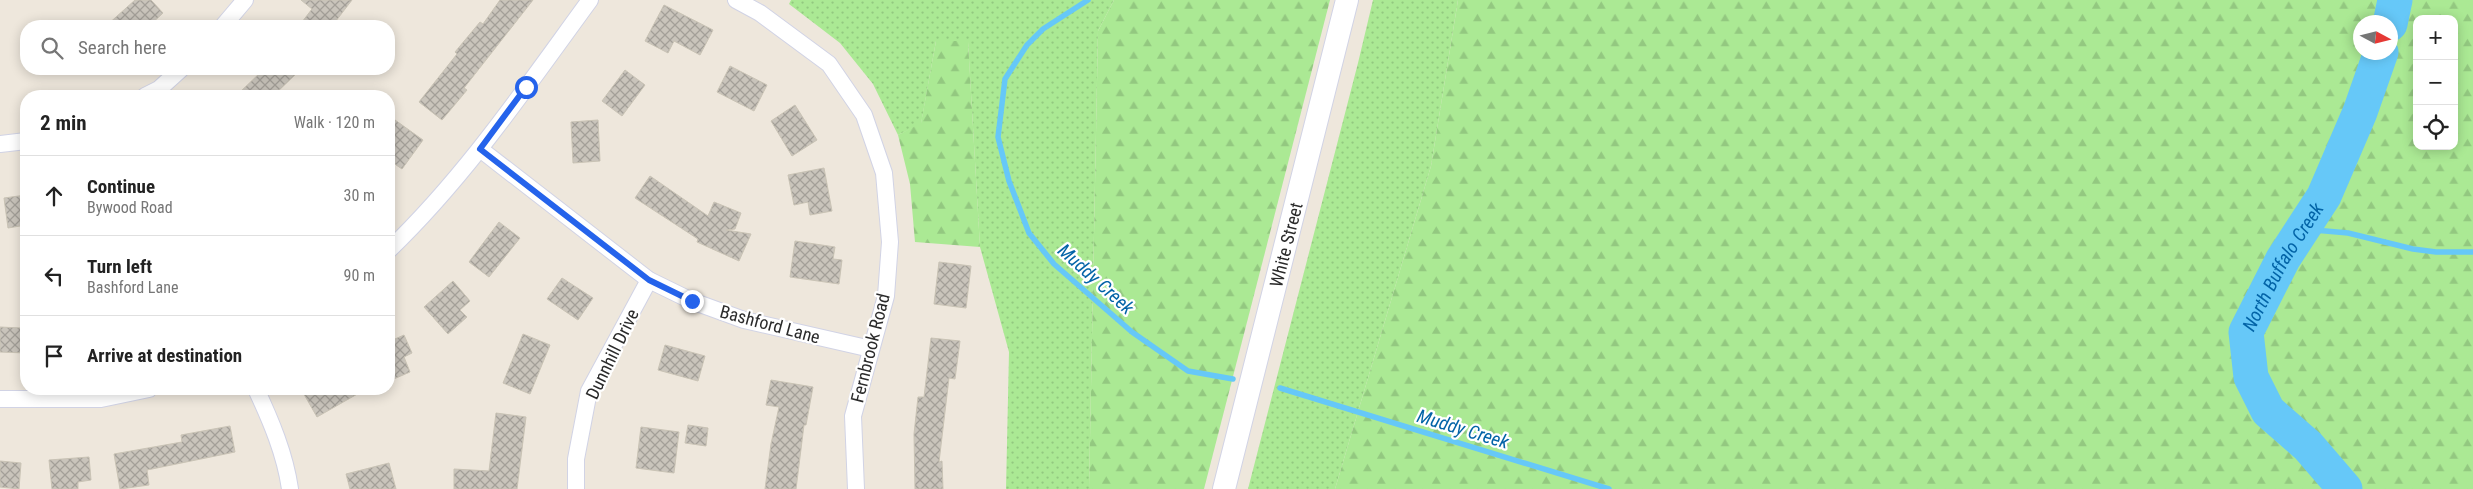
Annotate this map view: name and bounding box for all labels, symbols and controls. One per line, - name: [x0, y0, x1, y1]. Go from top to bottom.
- north arrow: [2353, 15, 2398, 60]
- map controls: [2413, 15, 2458, 150]
- button: +: [2413, 15, 2458, 60]
- search box: [20, 20, 395, 75]
- icon: search: [38, 34, 66, 62]
- text: Search here: [78, 36, 166, 59]
- button: −: [2413, 60, 2458, 105]
- route start: [515, 76, 538, 99]
- button: locate: [2413, 105, 2458, 150]
- text: 2 min: [40, 111, 87, 135]
- text: Walk · 120 m: [294, 113, 375, 132]
- text: Continue: [87, 175, 155, 198]
- icon: ahead: [40, 182, 68, 210]
- text: 30 m: [343, 186, 375, 205]
- text: Bywood Road: [87, 198, 173, 217]
- water label: North Buffalo Creek: [2237, 198, 2329, 335]
- street label: White Street: [1265, 200, 1306, 289]
- water label: Muddy Creek: [1053, 239, 1139, 320]
- text: Turn left: [87, 255, 152, 278]
- icon: left: [40, 262, 68, 290]
- text: 90 m: [343, 266, 375, 285]
- text: Bashford Lane: [87, 278, 178, 297]
- route end: [681, 290, 704, 313]
- street label: Fernbrook Road: [846, 291, 894, 405]
- street label: Bashford Lane: [718, 301, 822, 347]
- street label: Dunnhill Drive: [581, 306, 643, 402]
- icon: arrive: [40, 342, 68, 370]
- text: Arrive at destination: [87, 344, 242, 367]
- water label: Muddy Creek: [1414, 404, 1512, 454]

